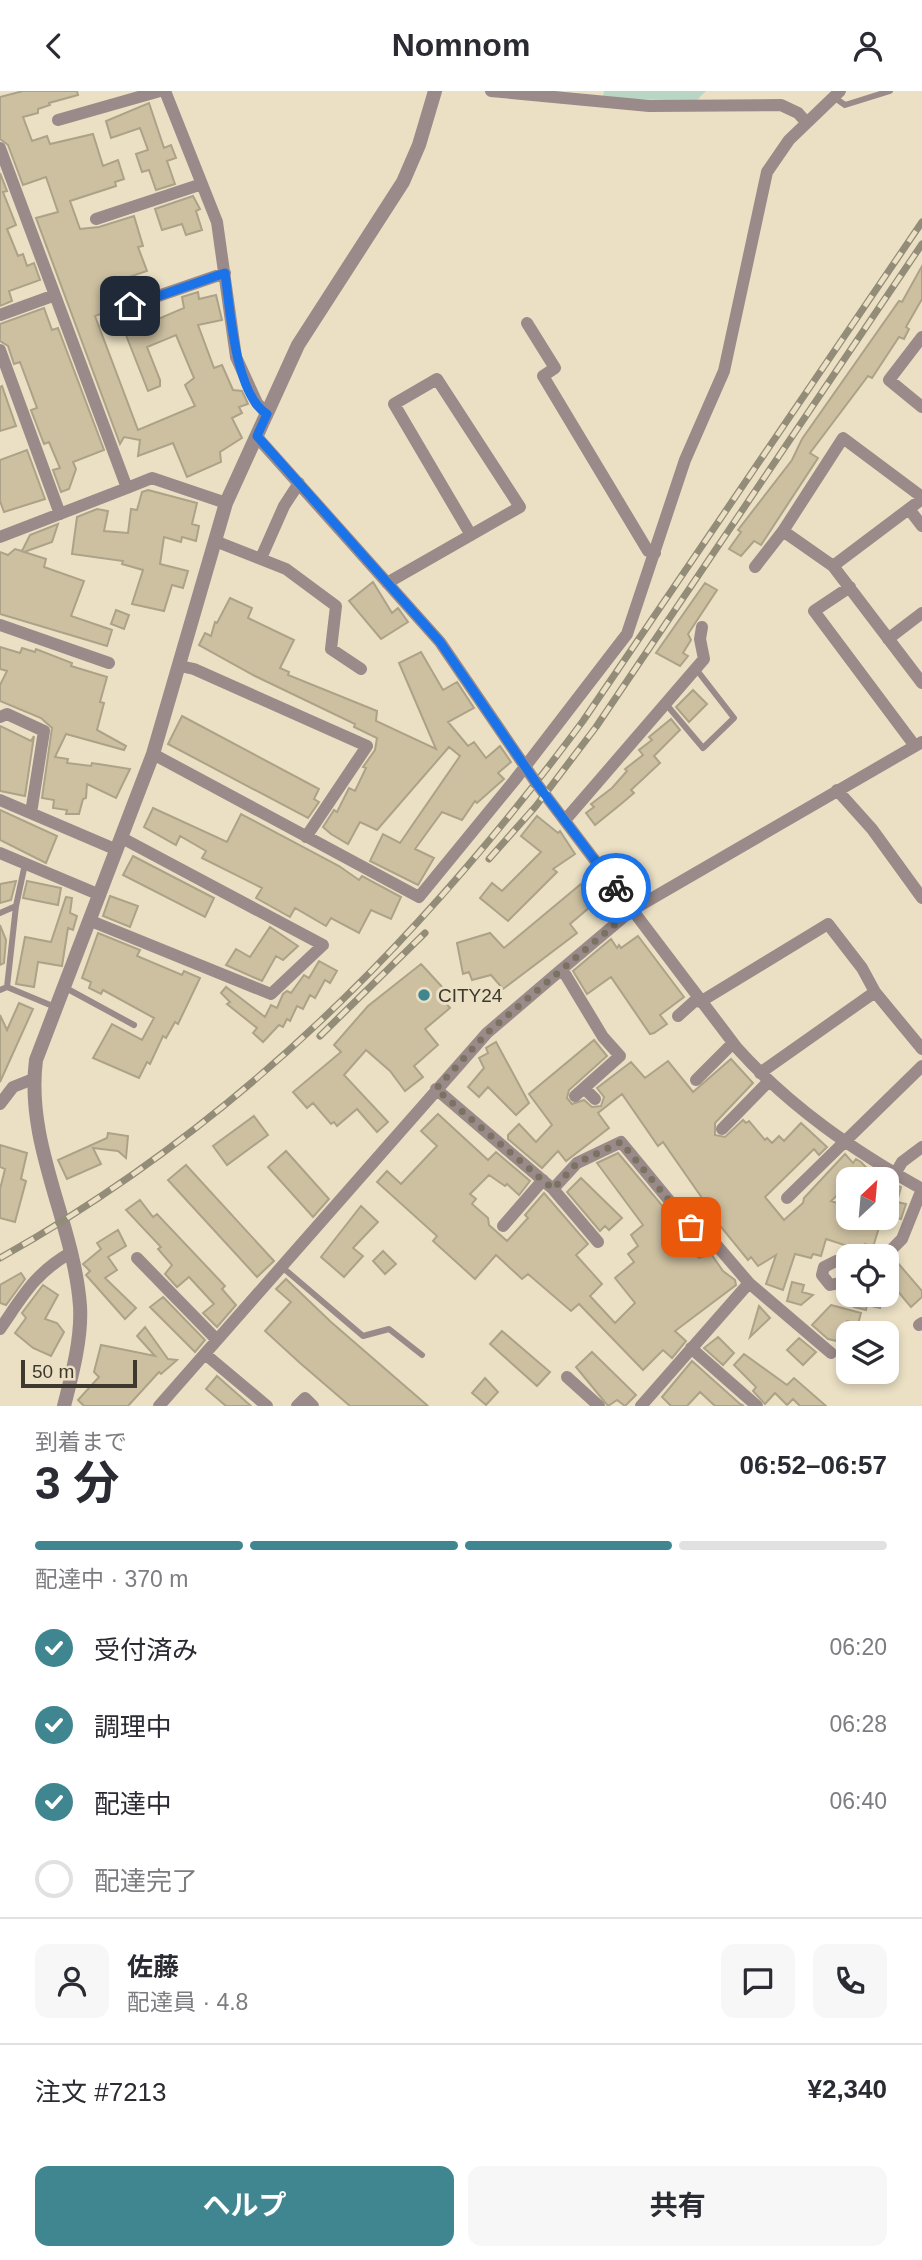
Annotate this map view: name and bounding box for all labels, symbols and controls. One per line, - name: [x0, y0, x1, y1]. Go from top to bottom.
- icon: back: [35, 27, 73, 65]
- text: Nomnom: [392, 27, 530, 63]
- icon: person: [849, 27, 887, 65]
- pin: [100, 276, 160, 336]
- icon: home: [111, 287, 149, 325]
- courier: [581, 853, 651, 923]
- icon: bike: [597, 869, 635, 907]
- place label: CITY24: [438, 985, 503, 1006]
- marker: CITY24: [416, 987, 432, 1003]
- north arrow: [836, 1167, 900, 1230]
- map controls: [836, 1167, 899, 1384]
- pin: [661, 1197, 721, 1257]
- icon: bag: [672, 1208, 710, 1246]
- button: locate: [836, 1244, 899, 1307]
- button: layers: [836, 1321, 899, 1384]
- scale bar: [21, 1357, 136, 1389]
- text: 50 m: [32, 1361, 74, 1382]
- text: 到着まで: [35, 1429, 127, 1455]
- text: 06:52–06:57: [740, 1450, 887, 1480]
- text: 3 分: [35, 1457, 119, 1509]
- text: 配達中 · 370 m: [35, 1566, 188, 1592]
- icon: check: [35, 1629, 73, 1667]
- text: 06:20: [829, 1634, 887, 1660]
- text: 受付済み: [94, 1635, 198, 1665]
- icon: check: [35, 1706, 73, 1744]
- text: 06:28: [829, 1711, 887, 1737]
- text: 調理中: [94, 1712, 172, 1742]
- icon: check: [35, 1783, 73, 1821]
- text: 06:40: [829, 1788, 887, 1814]
- text: 配達中: [94, 1789, 172, 1819]
- text: 配達完了: [94, 1866, 198, 1896]
- button: person: [35, 1944, 109, 2018]
- button: chat: [721, 1944, 795, 2018]
- button: phone: [813, 1944, 887, 2018]
- text: 佐藤: [127, 1952, 179, 1982]
- text: 配達員 · 4.8: [127, 1989, 248, 2015]
- text: ¥2,340: [807, 2074, 887, 2104]
- text: 注文 #7213: [35, 2077, 167, 2107]
- button: ヘルプ: [35, 2166, 454, 2246]
- button: 共有: [468, 2166, 887, 2246]

